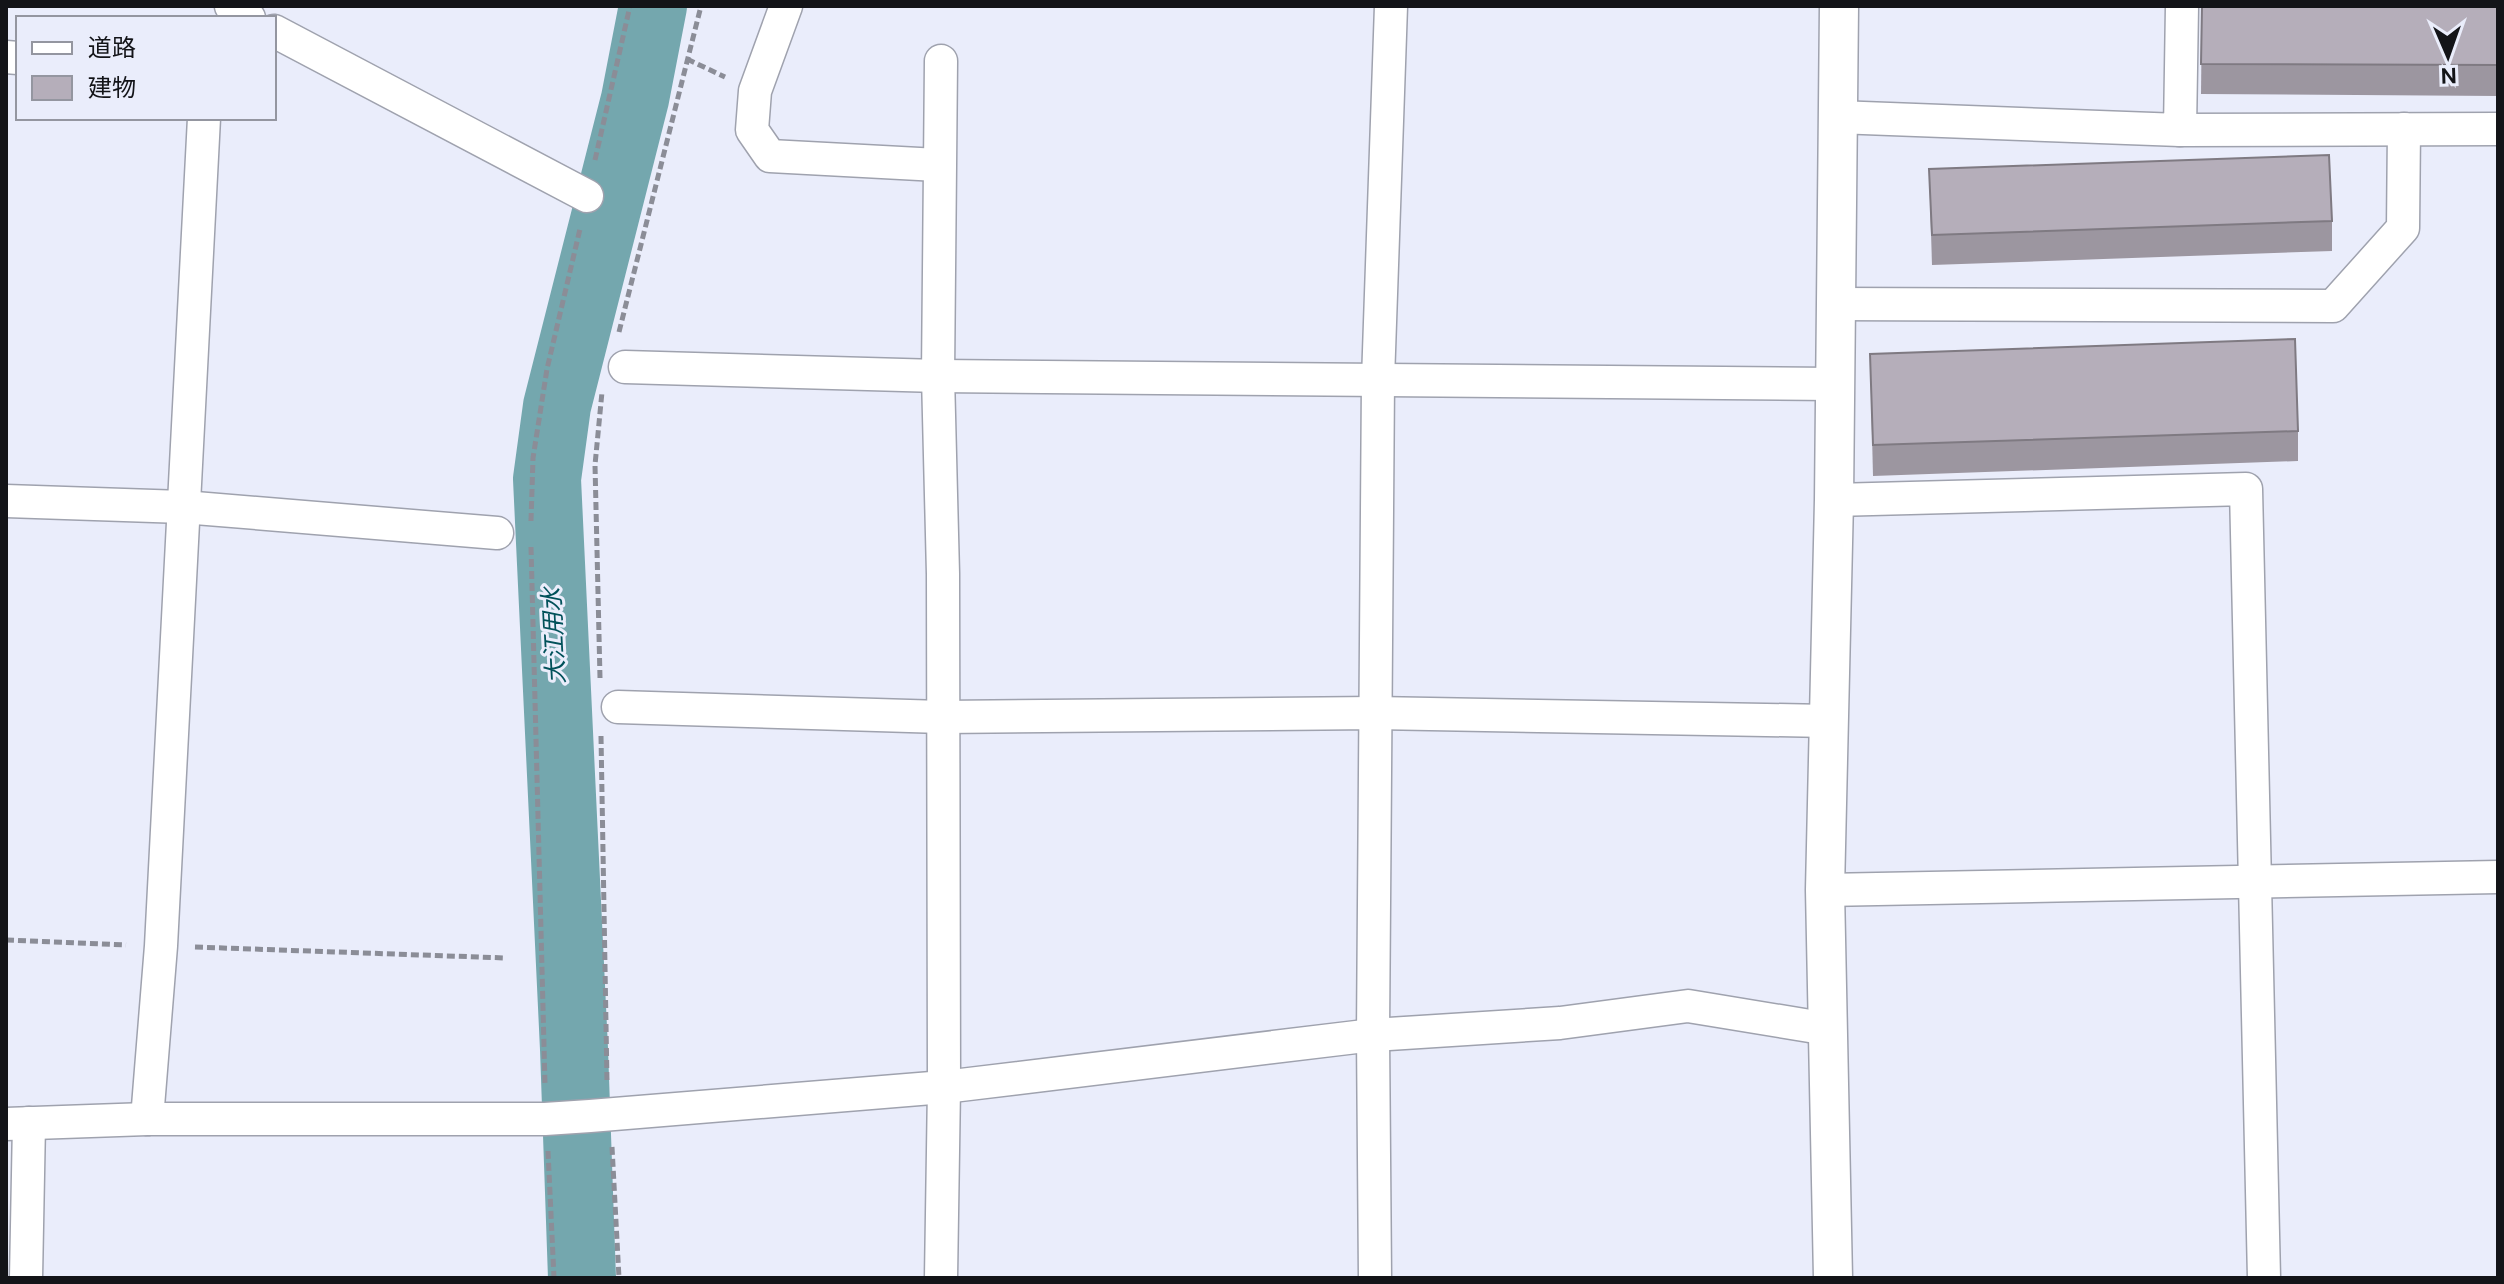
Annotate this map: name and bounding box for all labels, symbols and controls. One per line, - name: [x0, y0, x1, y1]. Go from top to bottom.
- legend: [16, 16, 276, 120]
- north arrow: [2408, 16, 2488, 96]
- text: 道路: [88, 32, 136, 63]
- text: N: [2440, 61, 2457, 90]
- text: 建物: [88, 72, 136, 103]
- water label: 大江用水: [535, 584, 571, 685]

